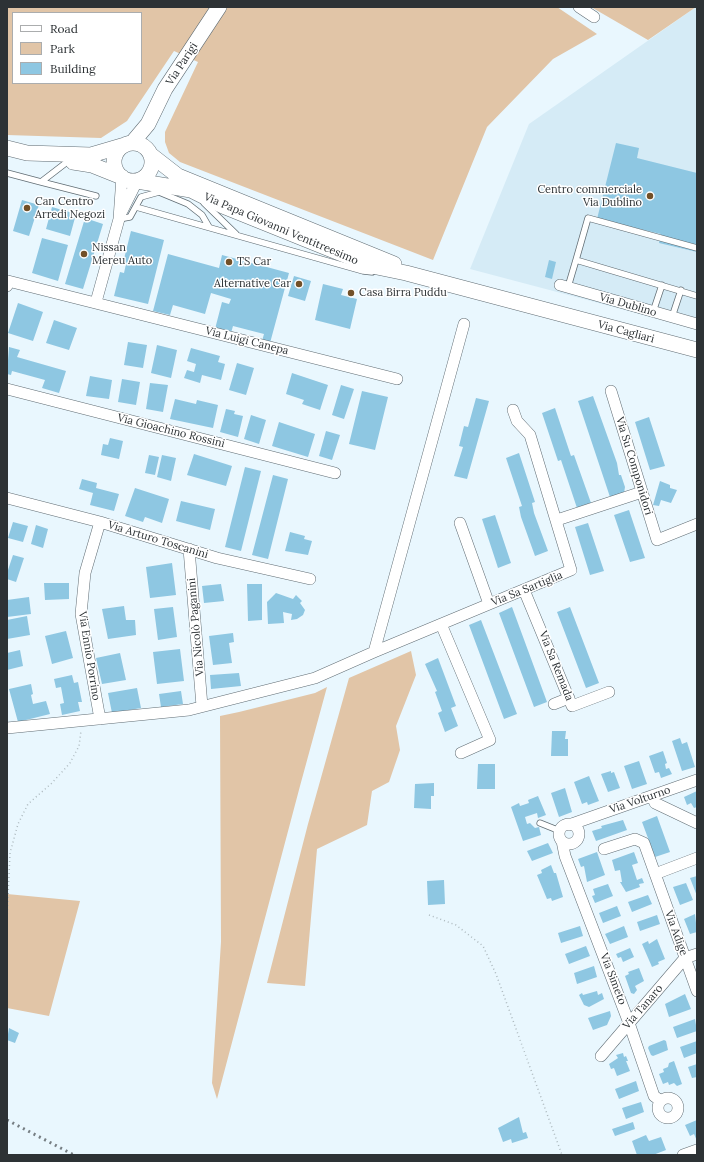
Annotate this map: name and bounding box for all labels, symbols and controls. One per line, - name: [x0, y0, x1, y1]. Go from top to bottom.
- legend: [12, 12, 142, 84]
- text: Road: [50, 21, 78, 36]
- street label: Via Parigi: [163, 40, 201, 88]
- text: Park: [50, 41, 75, 56]
- text: Building: [50, 61, 96, 76]
- place label: Centro commerciale Via Dublino: [537, 183, 642, 209]
- street label: Via Papa Giovanni Ventitreesimo: [202, 190, 360, 268]
- marker: Centro commerciale Via Dublino: [645, 191, 655, 201]
- place label: Can Centro Arredi Negozi: [35, 195, 105, 221]
- marker: Can Centro Arredi Negozi: [22, 203, 32, 213]
- place label: Nissan Mereu Auto: [92, 241, 152, 267]
- marker: Nissan Mereu Auto: [79, 249, 89, 259]
- place label: TS Car: [237, 255, 271, 269]
- marker: TS Car: [224, 257, 234, 267]
- place label: Alternative Car: [214, 277, 291, 291]
- marker: Alternative Car: [294, 279, 304, 289]
- place label: Casa Birra Puddu: [359, 286, 447, 300]
- marker: Casa Birra Puddu: [346, 288, 356, 298]
- street label: Via Dublino: [598, 291, 658, 319]
- street label: Via Cagliari: [596, 318, 656, 346]
- street label: Via Luigi Canepa: [204, 324, 290, 358]
- street label: Via Gioachino Rossini: [116, 411, 226, 451]
- street label: Via Su Componidori: [613, 415, 655, 517]
- street label: Via Arturo Toscanini: [106, 518, 210, 562]
- street label: Via Sa Sartiglia: [489, 569, 565, 609]
- street label: Via Nicolò Paganini: [185, 577, 207, 677]
- street label: Via Ennio Porrino: [75, 611, 103, 701]
- street label: Via Sa Remada: [536, 629, 576, 703]
- street label: Via Volturno: [608, 783, 672, 817]
- street label: Via Adige: [662, 909, 690, 957]
- street label: Via Simeto: [597, 951, 629, 1007]
- street label: Via Tanaro: [620, 982, 666, 1032]

